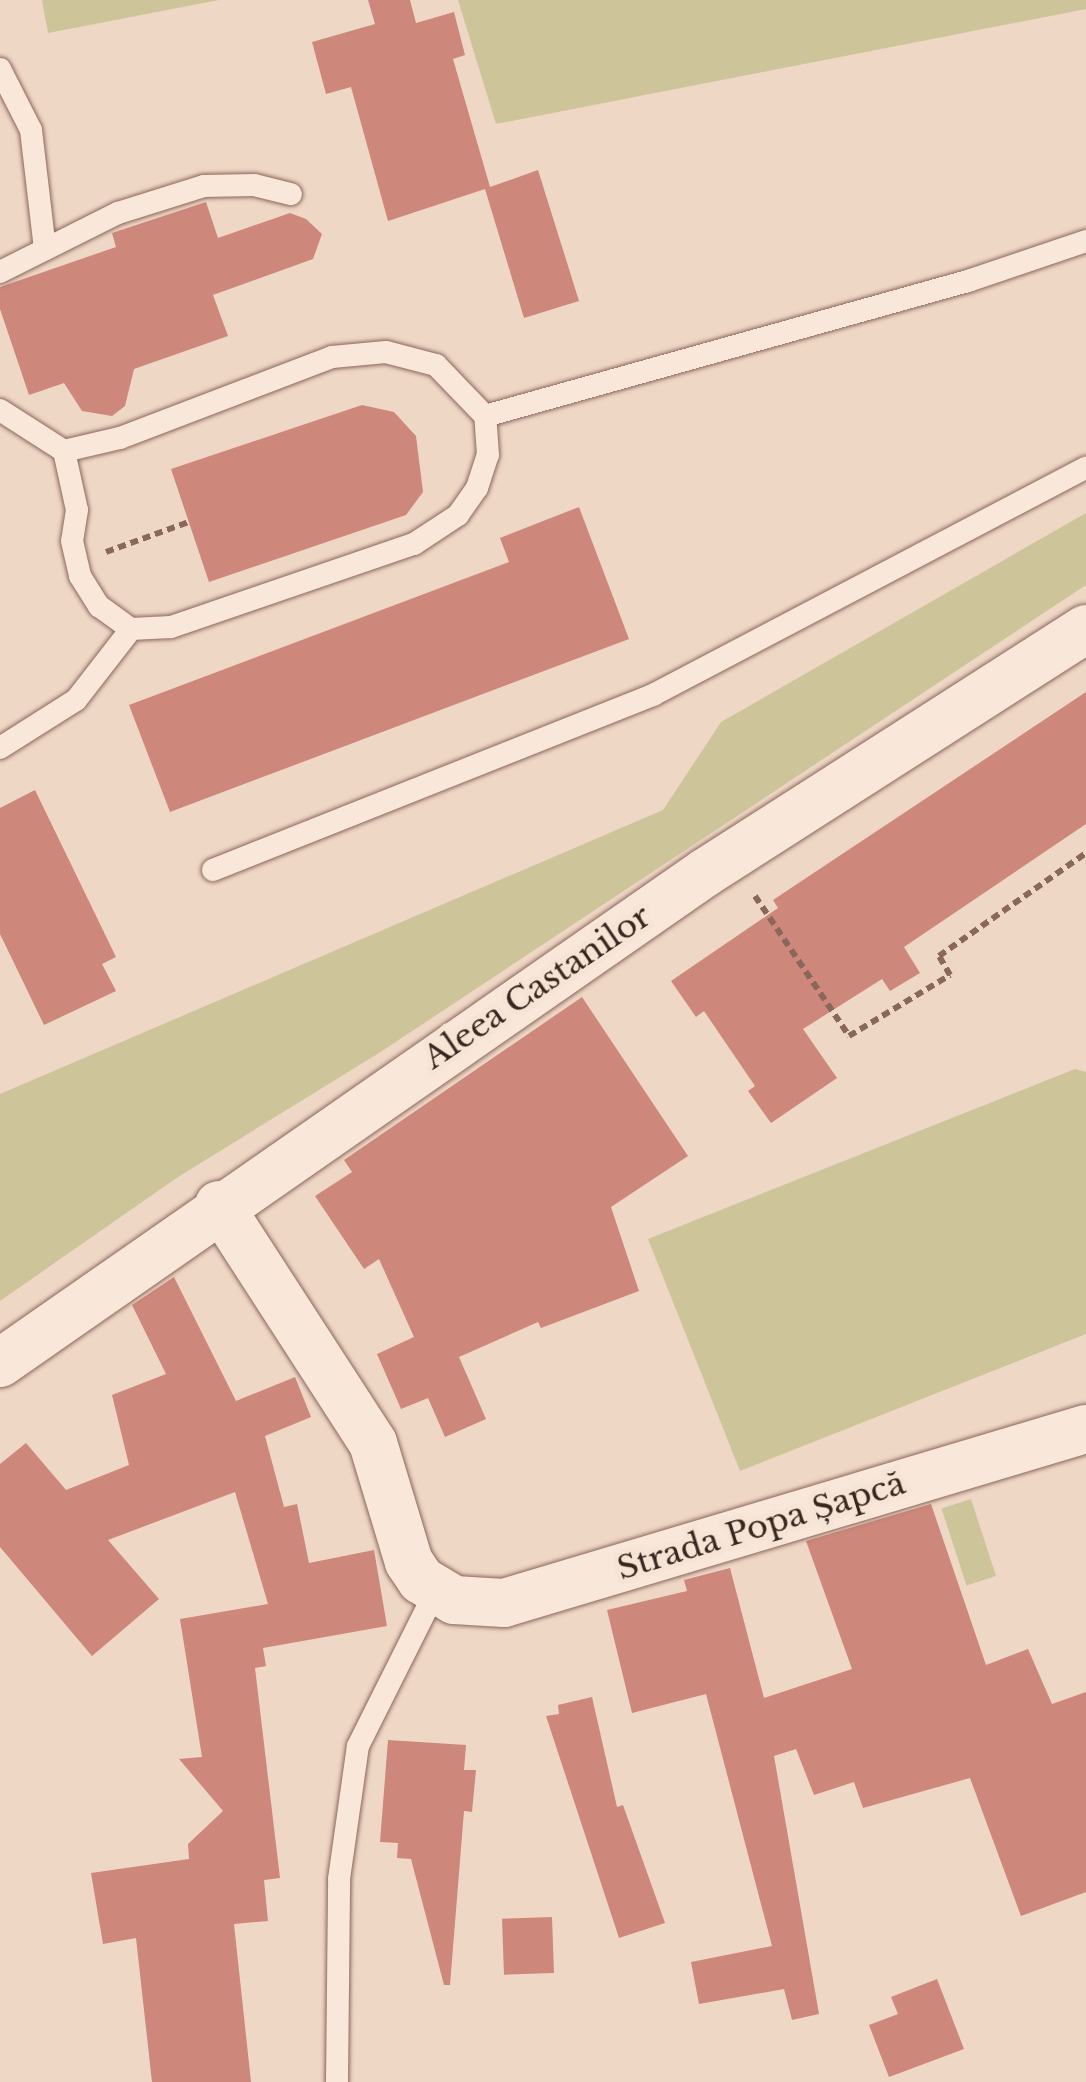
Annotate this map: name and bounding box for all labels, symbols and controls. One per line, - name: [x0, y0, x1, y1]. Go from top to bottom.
- street label: Aleea Castanilor: [416, 897, 658, 1077]
- street label: Strada Popa Șapcă: [612, 1464, 910, 1588]

